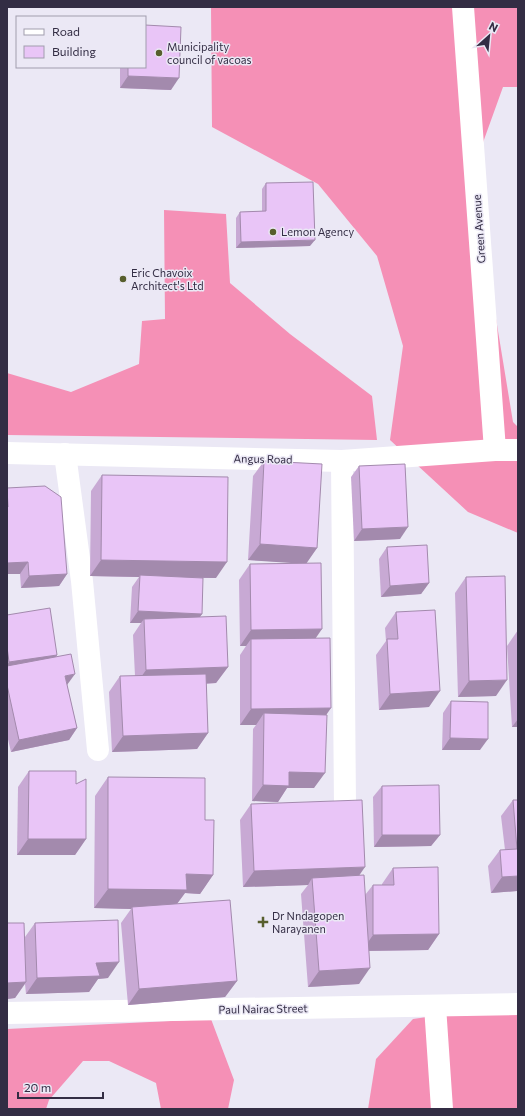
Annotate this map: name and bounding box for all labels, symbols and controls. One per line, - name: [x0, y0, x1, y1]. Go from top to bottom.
- legend: [16, 16, 146, 68]
- north arrow: [469, 16, 509, 56]
- text: N: [487, 19, 500, 34]
- text: Road: [52, 24, 80, 38]
- place label: Municipality council of vacoas: [167, 40, 252, 66]
- text: Building: [52, 44, 96, 58]
- marker: Municipality council of vacoas: [154, 48, 164, 58]
- street label: Green Avenue: [470, 194, 487, 264]
- place label: Lemon Agency: [281, 225, 354, 238]
- marker: Lemon Agency: [268, 227, 278, 237]
- place label: Eric Chavoix Architect's Ltd: [131, 266, 204, 292]
- marker: Eric Chavoix Architect's Ltd: [118, 274, 128, 284]
- street label: Angus Road: [233, 451, 293, 466]
- place label: Dr Nndagopen Narayanen: [272, 909, 344, 935]
- marker: Dr Nndagopen Narayanen: [257, 916, 269, 928]
- street label: Paul Nairac Street: [218, 1001, 308, 1016]
- scale bar: [18, 1074, 103, 1100]
- text: 20 m: [24, 1080, 51, 1094]

